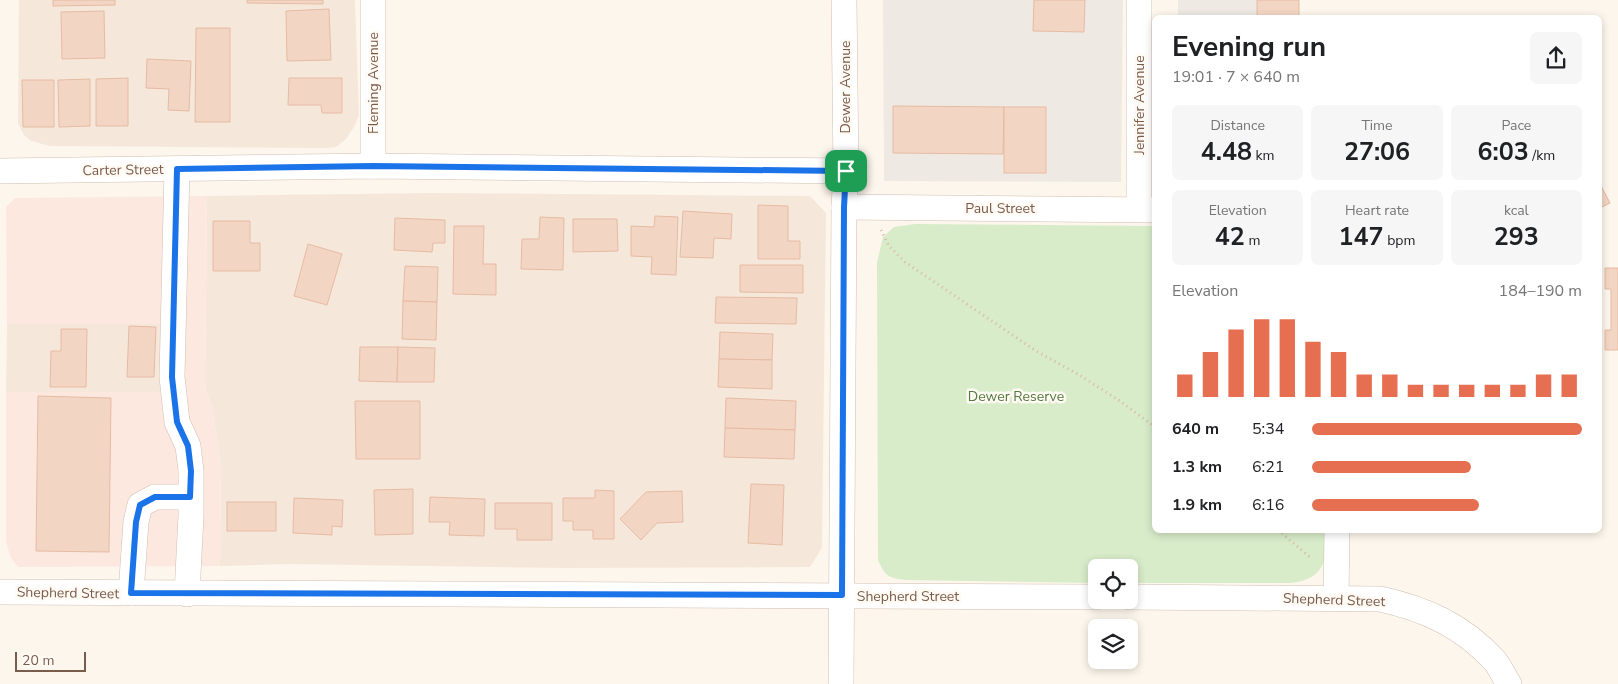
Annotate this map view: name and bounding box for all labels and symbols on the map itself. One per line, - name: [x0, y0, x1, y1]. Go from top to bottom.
- street label: Fleming Avenue: [364, 32, 383, 134]
- street label: Dewer Avenue: [836, 40, 855, 134]
- street label: Jennifer Avenue: [1130, 55, 1149, 156]
- pin: [825, 150, 867, 192]
- street label: Carter Street: [82, 160, 164, 180]
- street label: Paul Street: [965, 199, 1035, 218]
- park label: Dewer Reserve: [968, 387, 1064, 406]
- street label: Shepherd Street: [17, 583, 119, 603]
- street label: Shepherd Street: [857, 587, 959, 606]
- street label: Shepherd Street: [1282, 589, 1386, 611]
- scale bar: [15, 649, 86, 672]

